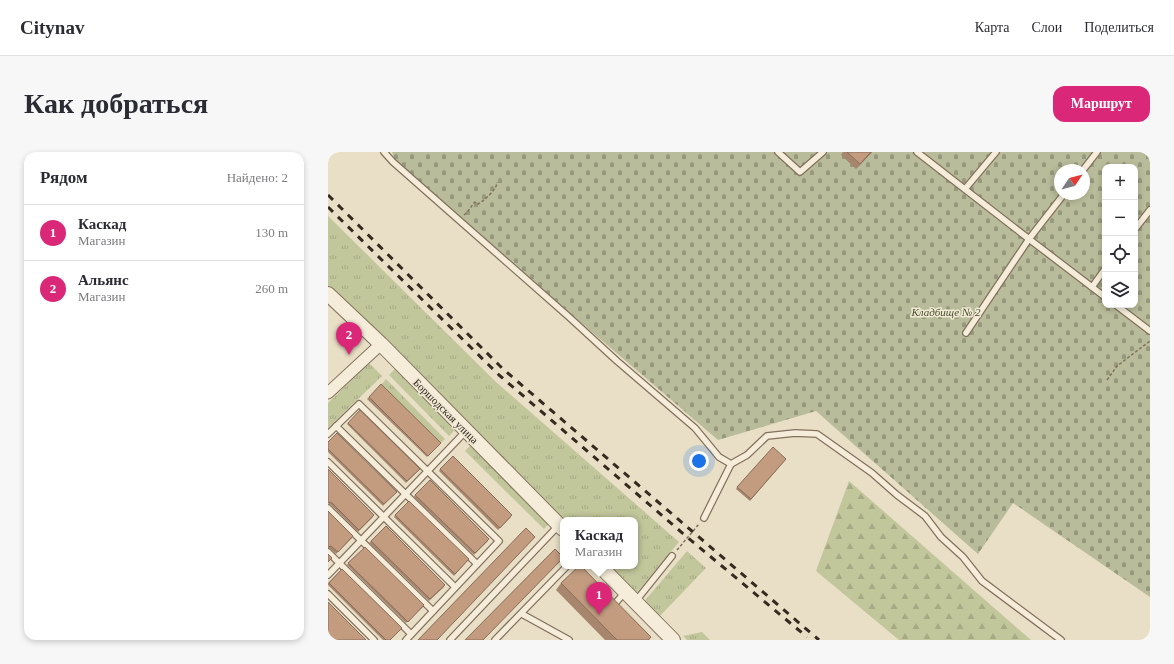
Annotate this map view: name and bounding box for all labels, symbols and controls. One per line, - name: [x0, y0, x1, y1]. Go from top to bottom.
- text: Citynav: [20, 17, 84, 38]
- text: Карта: [975, 20, 1009, 35]
- text: Слои: [1031, 20, 1062, 35]
- text: Поделиться: [1084, 20, 1154, 35]
- button: Маршрут: [1053, 86, 1150, 122]
- text: Как добраться: [24, 88, 208, 119]
- north arrow: [1054, 164, 1090, 200]
- map controls: [1102, 164, 1138, 308]
- button: +: [1102, 164, 1138, 200]
- text: Рядом: [40, 168, 88, 187]
- text: Найдено: 2: [227, 170, 288, 185]
- button: −: [1102, 200, 1138, 236]
- text: Каскад: [78, 216, 126, 232]
- text: 1: [50, 225, 56, 240]
- text: 130 m: [255, 225, 288, 240]
- text: Магазин: [78, 233, 125, 248]
- button: locate: [1102, 236, 1138, 272]
- text: Альянс: [78, 272, 129, 288]
- button: layers: [1102, 272, 1138, 308]
- text: 2: [50, 281, 56, 296]
- text: 260 m: [255, 281, 288, 296]
- text: Магазин: [78, 289, 125, 304]
- park label: Кладбище № 2: [910, 306, 981, 318]
- pin: 2: [336, 322, 362, 355]
- street label: Боршодская улица: [411, 376, 481, 446]
- your location: [689, 451, 709, 471]
- popup: [560, 517, 638, 569]
- text: Каскад: [575, 527, 623, 543]
- text: Магазин: [575, 544, 622, 559]
- pin: 1: [586, 582, 612, 615]

